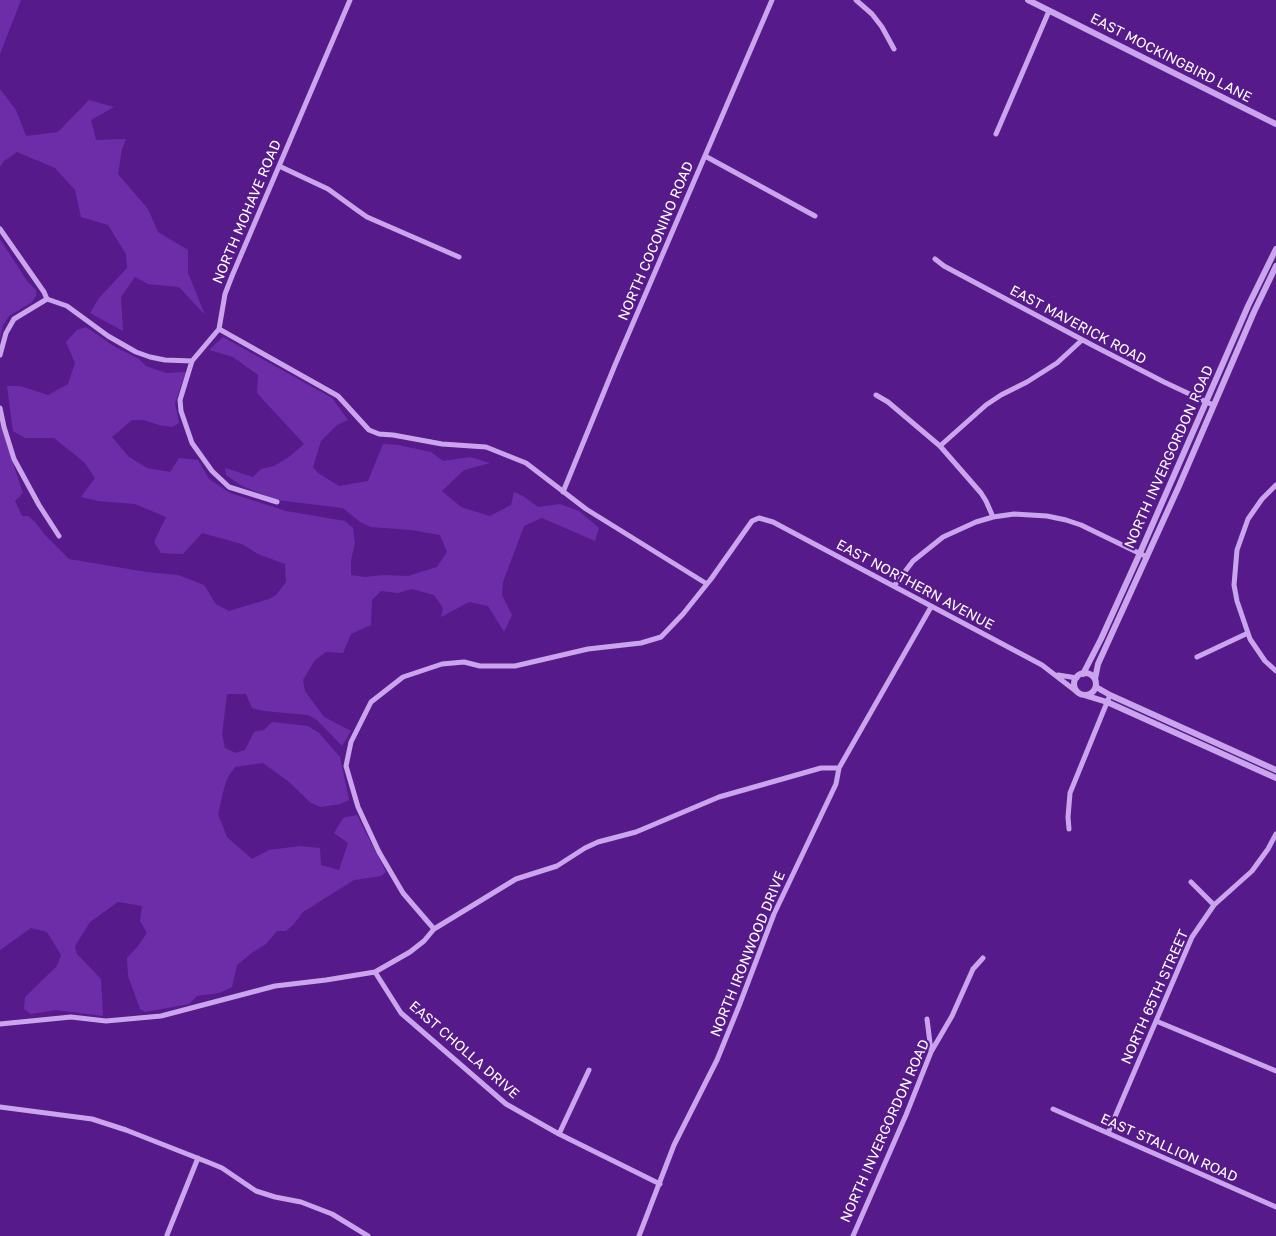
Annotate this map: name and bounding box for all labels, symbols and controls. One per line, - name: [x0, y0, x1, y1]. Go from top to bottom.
- street label: EAST MOCKINGBIRD LANE: [1088, 10, 1254, 106]
- street label: NORTH MOHAVE ROAD: [209, 138, 285, 286]
- street label: NORTH COCONINO ROAD: [615, 159, 697, 323]
- street label: EAST MAVERICK ROAD: [1007, 282, 1149, 368]
- street label: NORTH INVERGORDON ROAD: [1121, 363, 1217, 551]
- street label: EAST NORTHERN AVENUE: [833, 536, 997, 634]
- street label: NORTH IRONWOOD DRIVE: [707, 869, 789, 1039]
- street label: NORTH 65TH STREET: [1118, 927, 1192, 1067]
- street label: EAST CHOLLA DRIVE: [406, 998, 522, 1102]
- street label: NORTH INVERGORDON ROAD: [837, 1037, 933, 1225]
- street label: EAST STALLION ROAD: [1098, 1110, 1240, 1186]

